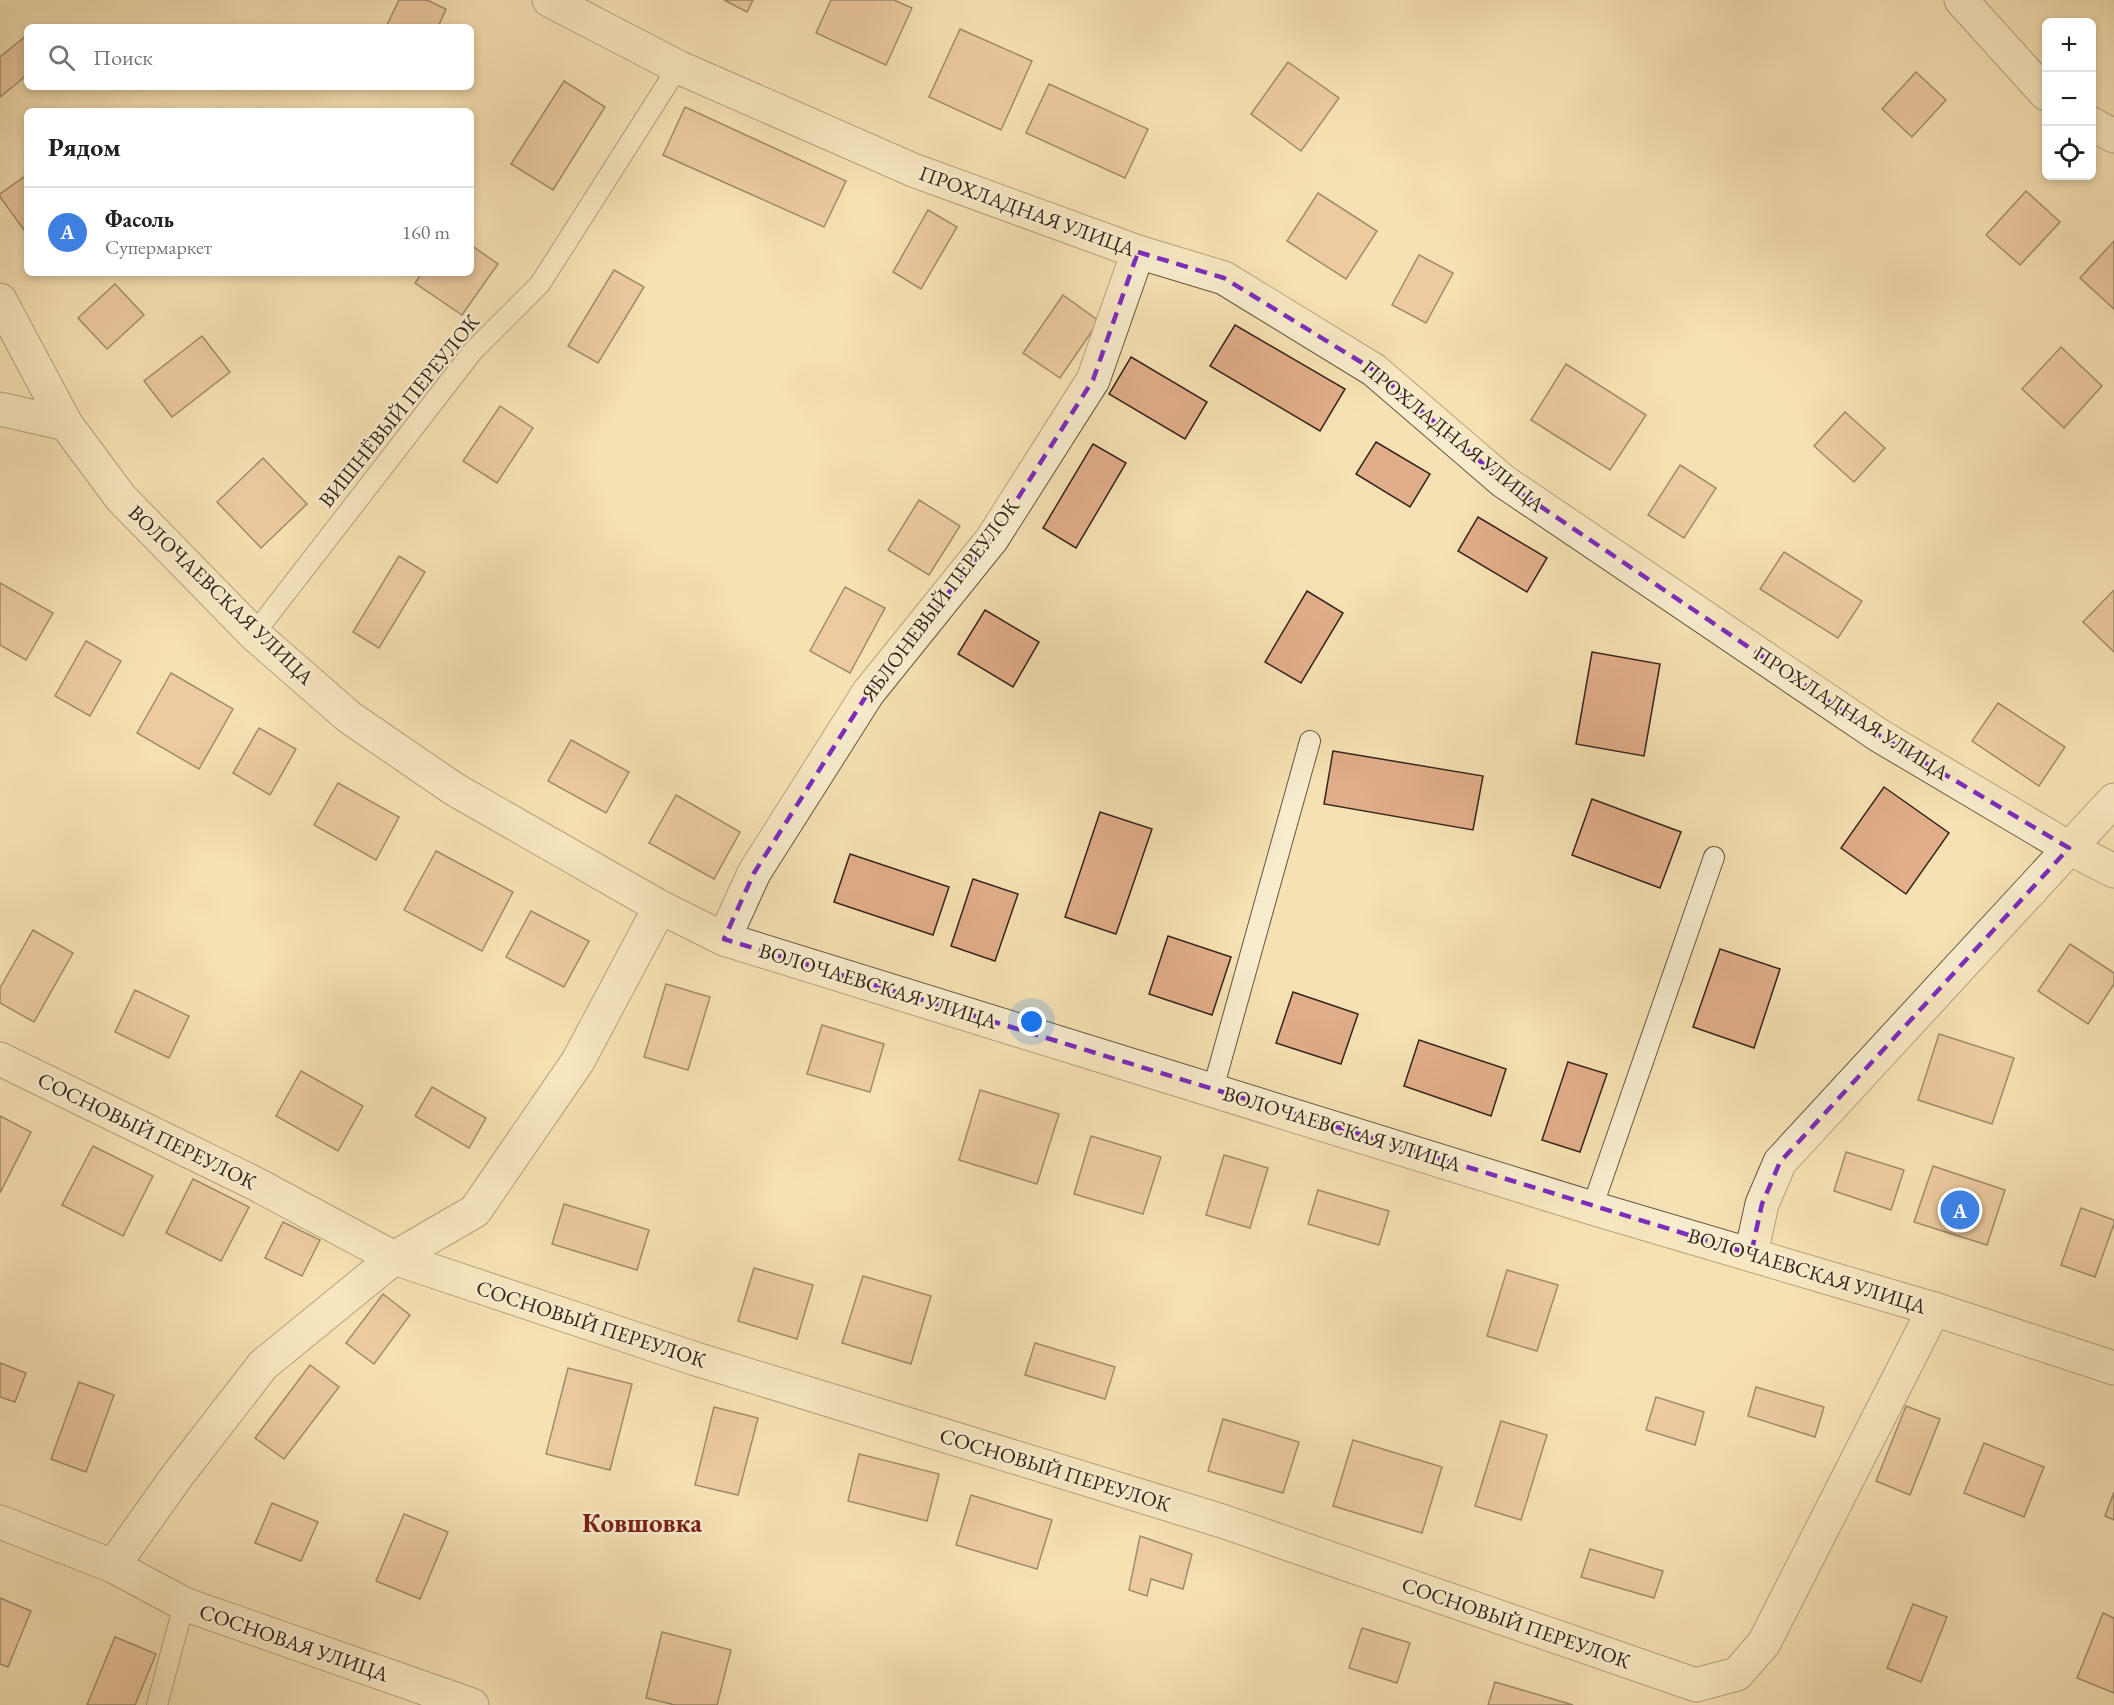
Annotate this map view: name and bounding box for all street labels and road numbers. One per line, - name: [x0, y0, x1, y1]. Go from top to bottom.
- street label: ПРОХЛАДНАЯ УЛИЦА: [916, 159, 1139, 262]
- street label: ВИШНЁВЫЙ ПЕРЕУЛОК: [312, 308, 485, 513]
- street label: ПРОХЛАДНАЯ УЛИЦА: [1356, 353, 1551, 518]
- street label: ЯБЛОНЕВЫЙ ПЕРЕУЛОК: [854, 493, 1025, 707]
- street label: ВОЛОЧАЕВСКАЯ УЛИЦА: [123, 499, 320, 691]
- street label: ПРОХЛАДНАЯ УЛИЦА: [1748, 639, 1955, 786]
- street label: ВОЛОЧАЕВСКАЯ УЛИЦА: [756, 936, 1001, 1035]
- street label: СОСНОВЫЙ ПЕРЕУЛОК: [33, 1066, 261, 1195]
- street label: ВОЛОЧАЕВСКАЯ УЛИЦА: [1220, 1079, 1465, 1178]
- street label: ВОЛОЧАЕВСКАЯ УЛИЦА: [1685, 1221, 1930, 1320]
- street label: СОСНОВЫЙ ПЕРЕУЛОК: [473, 1274, 710, 1373]
- street label: СОСНОВЫЙ ПЕРЕУЛОК: [936, 1422, 1174, 1518]
- street label: СОСНОВЫЙ ПЕРЕУЛОК: [1398, 1571, 1634, 1674]
- street label: СОСНОВАЯ УЛИЦА: [196, 1597, 393, 1688]

